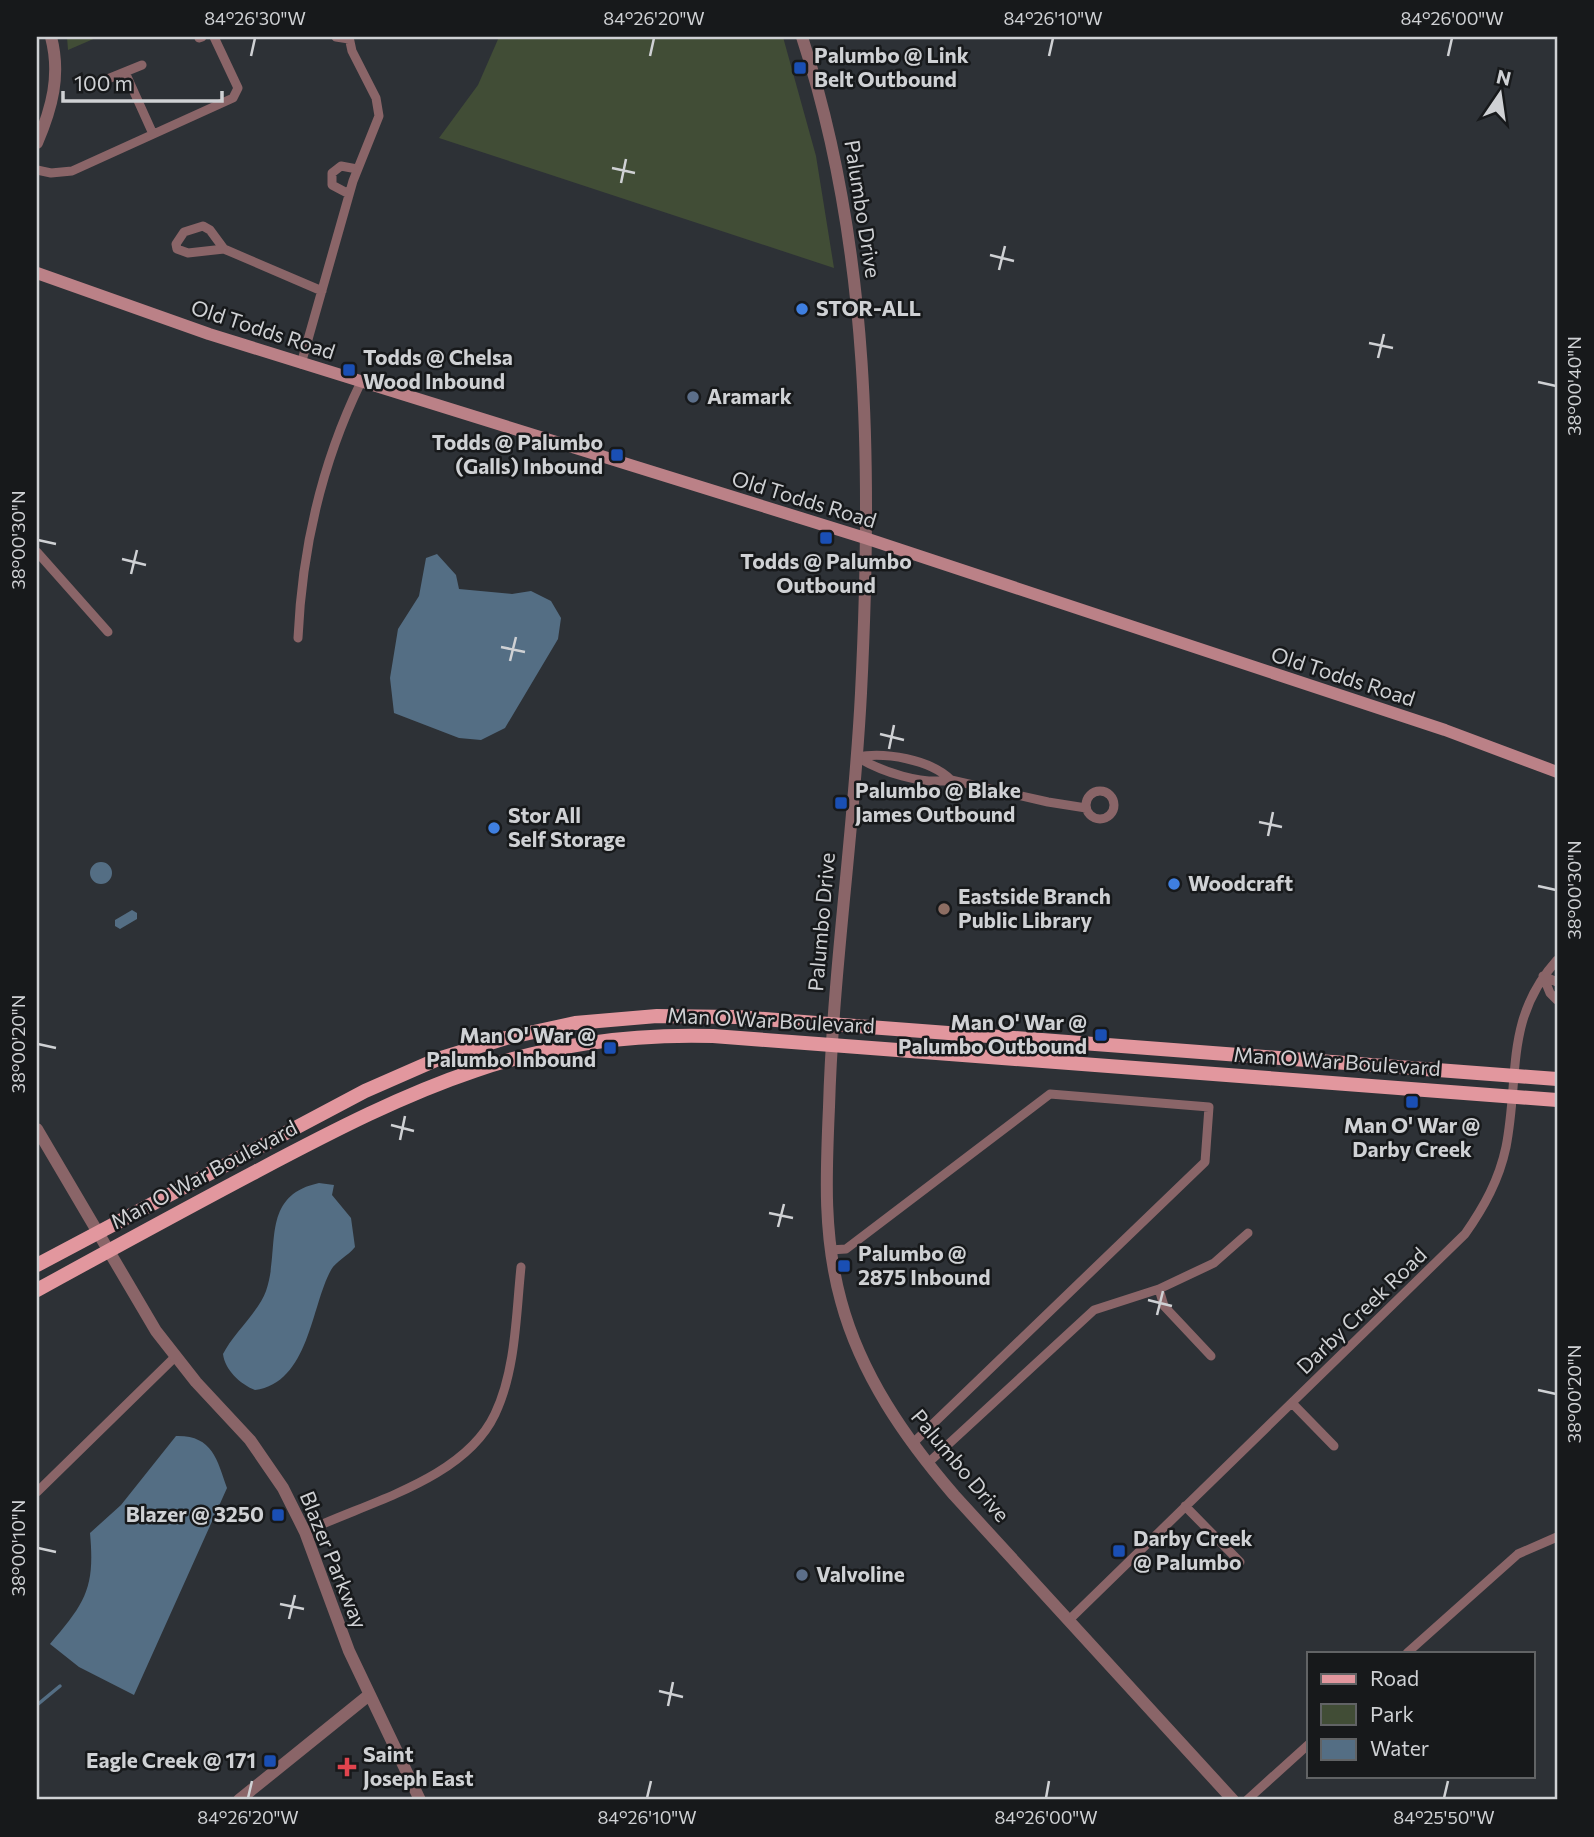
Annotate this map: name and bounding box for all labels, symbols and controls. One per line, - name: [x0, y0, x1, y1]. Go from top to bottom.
- text: 84°26'30"W: [204, 7, 306, 29]
- text: 84°26'20"W: [603, 7, 705, 29]
- text: 84°26'10"W: [1003, 7, 1103, 29]
- text: 84°26'00"W: [1400, 7, 1504, 29]
- place label: Palumbo @ Link Belt Outbound: [814, 42, 969, 91]
- scale bar: [63, 60, 222, 104]
- marker: Palumbo @ Link Belt Outbound: [792, 60, 808, 76]
- north arrow: [1464, 60, 1534, 130]
- text: N: [1494, 64, 1513, 90]
- text: 100 m: [74, 70, 133, 95]
- street label: Palumbo Drive: [840, 138, 887, 280]
- street label: Old Todds Road: [188, 294, 339, 364]
- place label: STOR-ALL: [816, 295, 921, 320]
- marker: STOR-ALL: [794, 301, 810, 317]
- text: 38°00'40"N: [1563, 336, 1585, 436]
- place label: Todds @ Chelsa Wood Inbound: [363, 344, 513, 393]
- marker: Todds @ Chelsa Wood Inbound: [341, 362, 357, 378]
- place label: Aramark: [707, 383, 792, 408]
- marker: Aramark: [685, 389, 701, 405]
- place label: Todds @ Palumbo (Galls) Inbound: [432, 429, 603, 478]
- marker: Todds @ Palumbo (Galls) Inbound: [609, 447, 625, 463]
- street label: Old Todds Road: [729, 465, 880, 532]
- text: 38°00'30"N: [7, 490, 29, 590]
- marker: Todds @ Palumbo Outbound: [818, 530, 834, 546]
- place label: Todds @ Palumbo Outbound: [740, 548, 912, 597]
- street label: Old Todds Road: [1268, 641, 1419, 711]
- place label: Palumbo @ Blake James Outbound: [855, 777, 1021, 826]
- marker: Palumbo @ Blake James Outbound: [833, 795, 849, 811]
- place label: Stor All Self Storage: [508, 802, 626, 851]
- marker: Stor All Self Storage: [486, 820, 502, 836]
- text: 38°00'30"N: [1563, 840, 1585, 940]
- street label: Palumbo Drive: [802, 851, 839, 992]
- place label: Woodcraft: [1188, 870, 1293, 895]
- marker: Woodcraft: [1166, 876, 1182, 892]
- place label: Eastside Branch Public Library: [958, 883, 1111, 932]
- marker: Eastside Branch Public Library: [936, 901, 952, 917]
- text: 38°00'20"N: [7, 995, 29, 1093]
- street label: Man O War Boulevard: [667, 1002, 875, 1037]
- place label: Man O' War @ Palumbo Outbound: [898, 1009, 1087, 1058]
- place label: Man O' War @ Palumbo Inbound: [426, 1022, 596, 1071]
- marker: Man O' War @ Palumbo Outbound: [1093, 1027, 1109, 1043]
- marker: Man O' War @ Palumbo Inbound: [602, 1040, 618, 1056]
- street label: Man O War Boulevard: [1233, 1041, 1441, 1080]
- marker: Man O' War @ Darby Creek: [1404, 1094, 1420, 1110]
- place label: Man O' War @ Darby Creek: [1344, 1112, 1480, 1161]
- street label: Man O War Boulevard: [106, 1114, 301, 1233]
- place label: Palumbo @ 2875 Inbound: [858, 1240, 990, 1289]
- street label: Darby Creek Road: [1291, 1242, 1431, 1378]
- marker: Palumbo @ 2875 Inbound: [836, 1258, 852, 1274]
- text: 38°00'20"N: [1563, 1345, 1585, 1443]
- street label: Palumbo Drive: [907, 1404, 1015, 1526]
- street label: Blazer Parkway: [295, 1487, 373, 1632]
- text: 38°00'10"N: [7, 1500, 29, 1596]
- place label: Blazer @ 3250: [126, 1501, 264, 1526]
- marker: Blazer @ 3250: [270, 1507, 286, 1523]
- place label: Darby Creek @ Palumbo: [1133, 1525, 1253, 1574]
- marker: Darby Creek @ Palumbo: [1111, 1543, 1127, 1559]
- place label: Valvoline: [816, 1561, 905, 1586]
- marker: Valvoline: [794, 1567, 810, 1583]
- legend: [1307, 1652, 1534, 1778]
- text: Road: [1370, 1665, 1419, 1690]
- text: Park: [1370, 1701, 1414, 1726]
- text: Water: [1370, 1735, 1429, 1760]
- place label: Saint Joseph East: [363, 1741, 474, 1790]
- place label: Eagle Creek @ 171: [86, 1747, 256, 1772]
- marker: Eagle Creek @ 171: [262, 1753, 278, 1769]
- marker: Saint Joseph East: [337, 1757, 357, 1777]
- text: 84°26'20"W: [197, 1806, 299, 1828]
- text: 84°26'10"W: [597, 1806, 697, 1828]
- text: 84°26'00"W: [994, 1806, 1098, 1828]
- text: 84°25'50"W: [1393, 1806, 1495, 1828]

